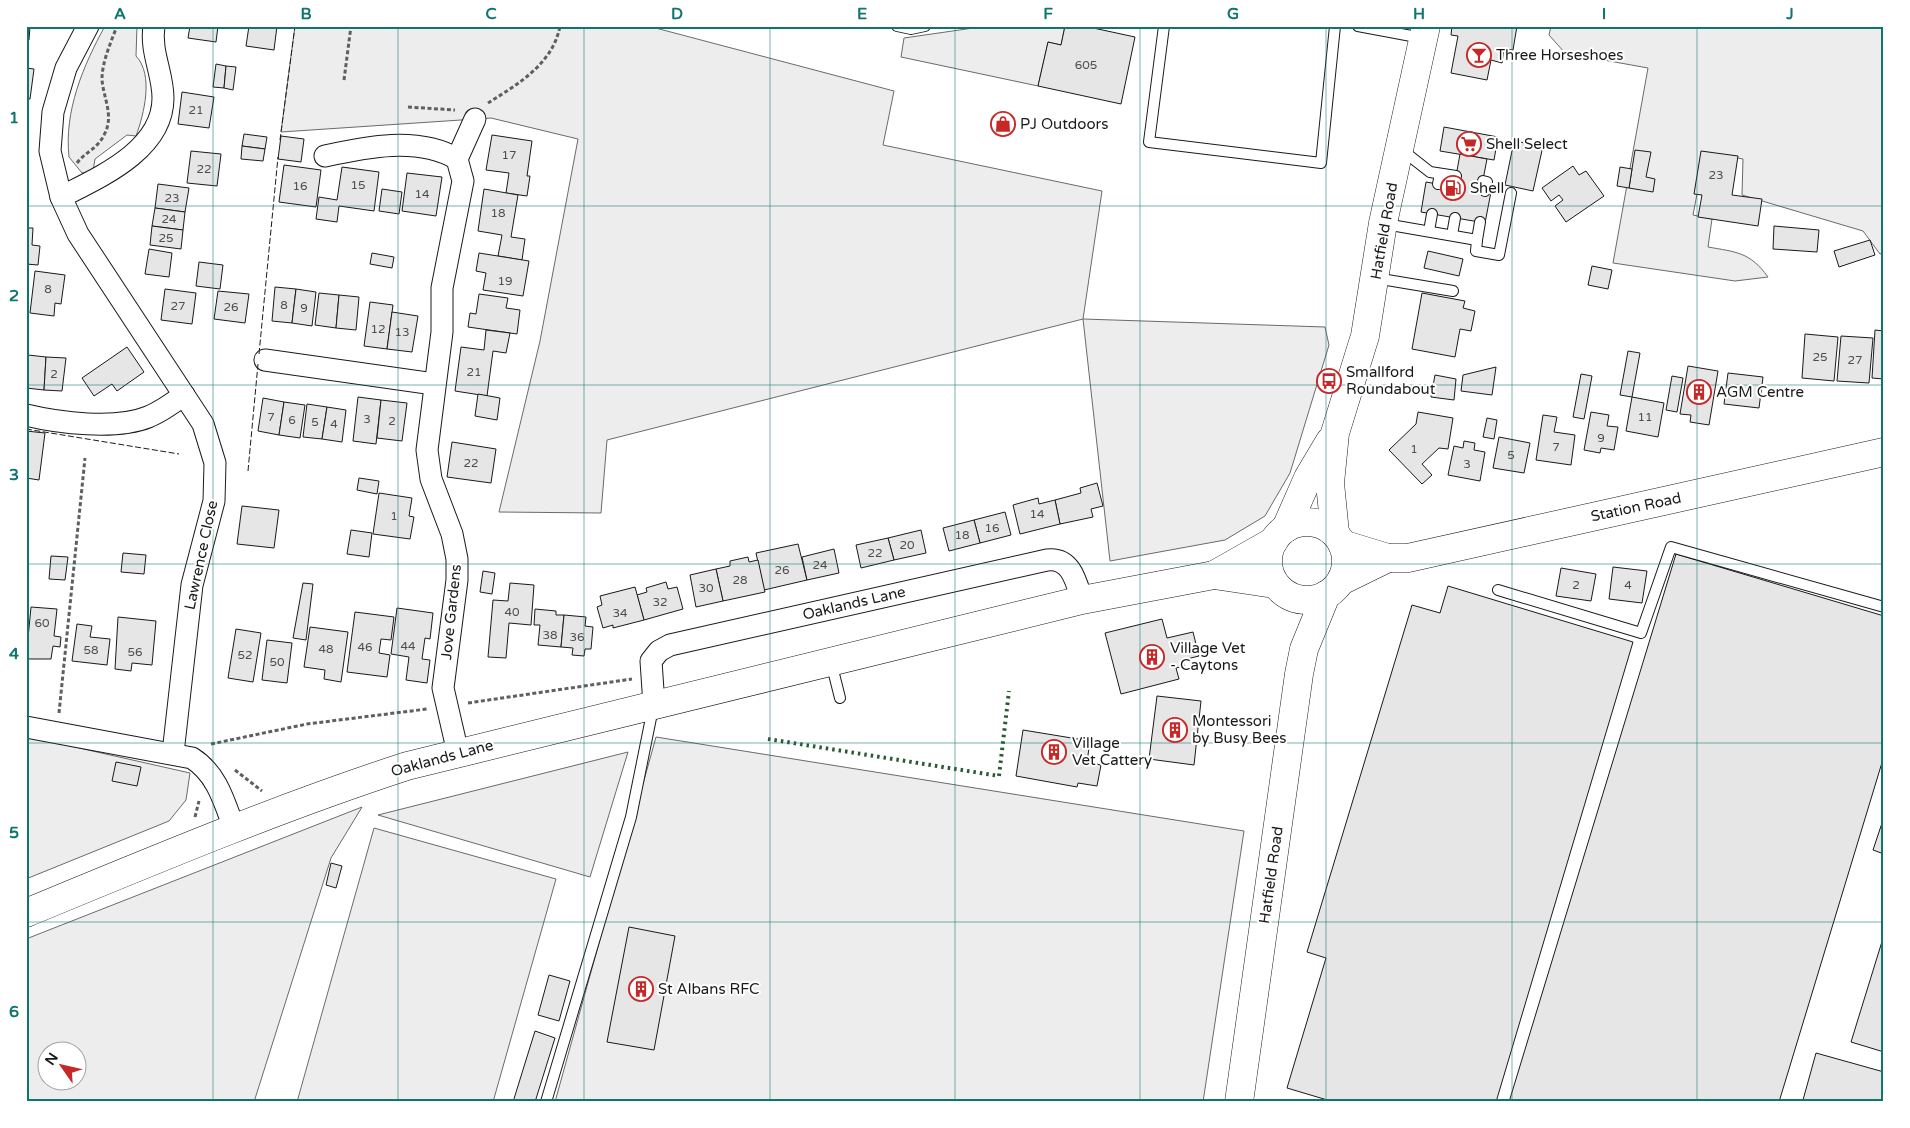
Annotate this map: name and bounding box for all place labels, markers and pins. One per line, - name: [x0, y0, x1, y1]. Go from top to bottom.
- bar icon: Three Horseshoes: [1466, 42, 1492, 68]
- place label: Three Horseshoes: [1496, 46, 1623, 64]
- shop icon: PJ Outdoors: [990, 111, 1016, 137]
- place label: PJ Outdoors: [1020, 115, 1108, 133]
- supermarket icon: Shell Select: [1456, 131, 1482, 157]
- place label: Shell Select: [1486, 135, 1568, 153]
- fuel station icon: Shell: [1440, 175, 1466, 201]
- place label: Shell: [1470, 179, 1504, 197]
- place label: Smallford Roundabout: [1346, 363, 1436, 398]
- bus stop icon: Smallford Roundabout: [1316, 368, 1342, 394]
- building icon: AGM Centre: [1686, 379, 1712, 405]
- place label: AGM Centre: [1716, 383, 1804, 401]
- place label: Village Vet - Caytons: [1170, 639, 1246, 674]
- building icon: Village Vet - Caytons: [1139, 644, 1165, 670]
- place label: Montessori by Busy Bees: [1192, 712, 1286, 747]
- building icon: Montessori by Busy Bees: [1162, 717, 1188, 743]
- place label: Village Vet Cattery: [1072, 734, 1152, 769]
- building icon: Village Vet Cattery: [1041, 739, 1067, 765]
- building icon: St Albans RFC: [628, 976, 654, 1002]
- place label: St Albans RFC: [658, 980, 759, 998]

